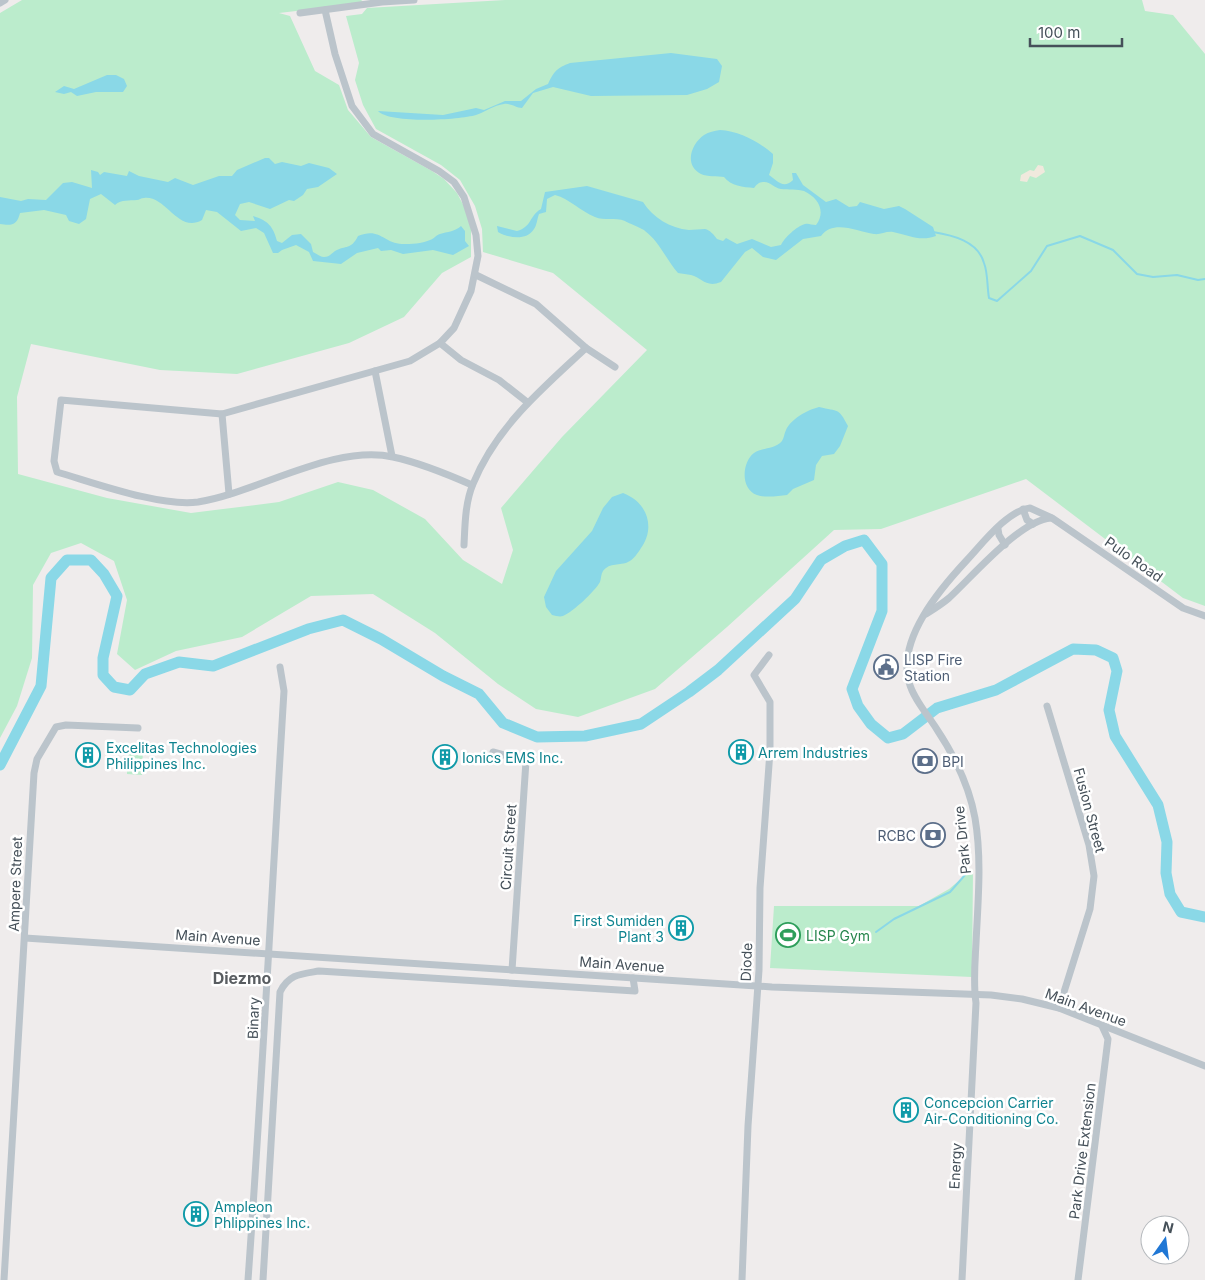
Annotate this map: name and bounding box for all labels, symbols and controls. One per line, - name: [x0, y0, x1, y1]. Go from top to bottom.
- scale bar: [1030, 15, 1122, 47]
- text: 100 m: [1038, 23, 1080, 42]
- street label: Pulo Road: [1102, 533, 1166, 585]
- place label: LISP Fire Station: [904, 651, 962, 684]
- public building icon: LISP Fire Station: [873, 654, 899, 680]
- place label: Excelitas Technologies Philippines Inc.: [106, 739, 257, 772]
- building icon: Arrem Industries: [728, 739, 754, 765]
- building icon: Excelitas Technologies Philippines Inc.: [75, 742, 101, 768]
- building icon: Ionics EMS Inc.: [432, 744, 458, 770]
- place label: Arrem Industries: [758, 744, 868, 761]
- bank icon: BPI: [912, 748, 938, 774]
- place label: Ionics EMS Inc.: [462, 749, 563, 766]
- place label: BPI: [942, 753, 964, 770]
- street label: Fusion Street: [1071, 766, 1110, 855]
- street label: Circuit Street: [497, 803, 520, 891]
- street label: Park Drive: [950, 805, 974, 875]
- bank icon: RCBC: [920, 822, 946, 848]
- place label: RCBC: [877, 827, 916, 844]
- street label: Ampere Street: [5, 836, 25, 932]
- place label: First Sumiden Plant 3: [573, 912, 664, 945]
- building icon: First Sumiden Plant 3: [668, 915, 694, 941]
- sports icon: LISP Gym: [775, 922, 801, 948]
- street label: Main Avenue: [175, 926, 261, 948]
- place label: LISP Gym: [806, 927, 870, 944]
- street label: Diode: [737, 942, 755, 982]
- street label: Main Avenue: [579, 953, 665, 975]
- district label: Diezmo: [213, 968, 272, 988]
- street label: Main Avenue: [1043, 984, 1129, 1030]
- street label: Binary: [244, 997, 262, 1039]
- street label: Park Drive Extension: [1065, 1082, 1099, 1220]
- place label: Concepcion Carrier Air-Conditioning Co.: [924, 1094, 1059, 1127]
- building icon: Concepcion Carrier Air-Conditioning Co.: [893, 1097, 919, 1123]
- street label: Energy: [945, 1142, 965, 1190]
- place label: Ampleon Phlippines Inc.: [214, 1198, 310, 1231]
- building icon: Ampleon Phlippines Inc.: [183, 1201, 209, 1227]
- north arrow: [1140, 1215, 1190, 1265]
- text: N: [1161, 1217, 1175, 1236]

